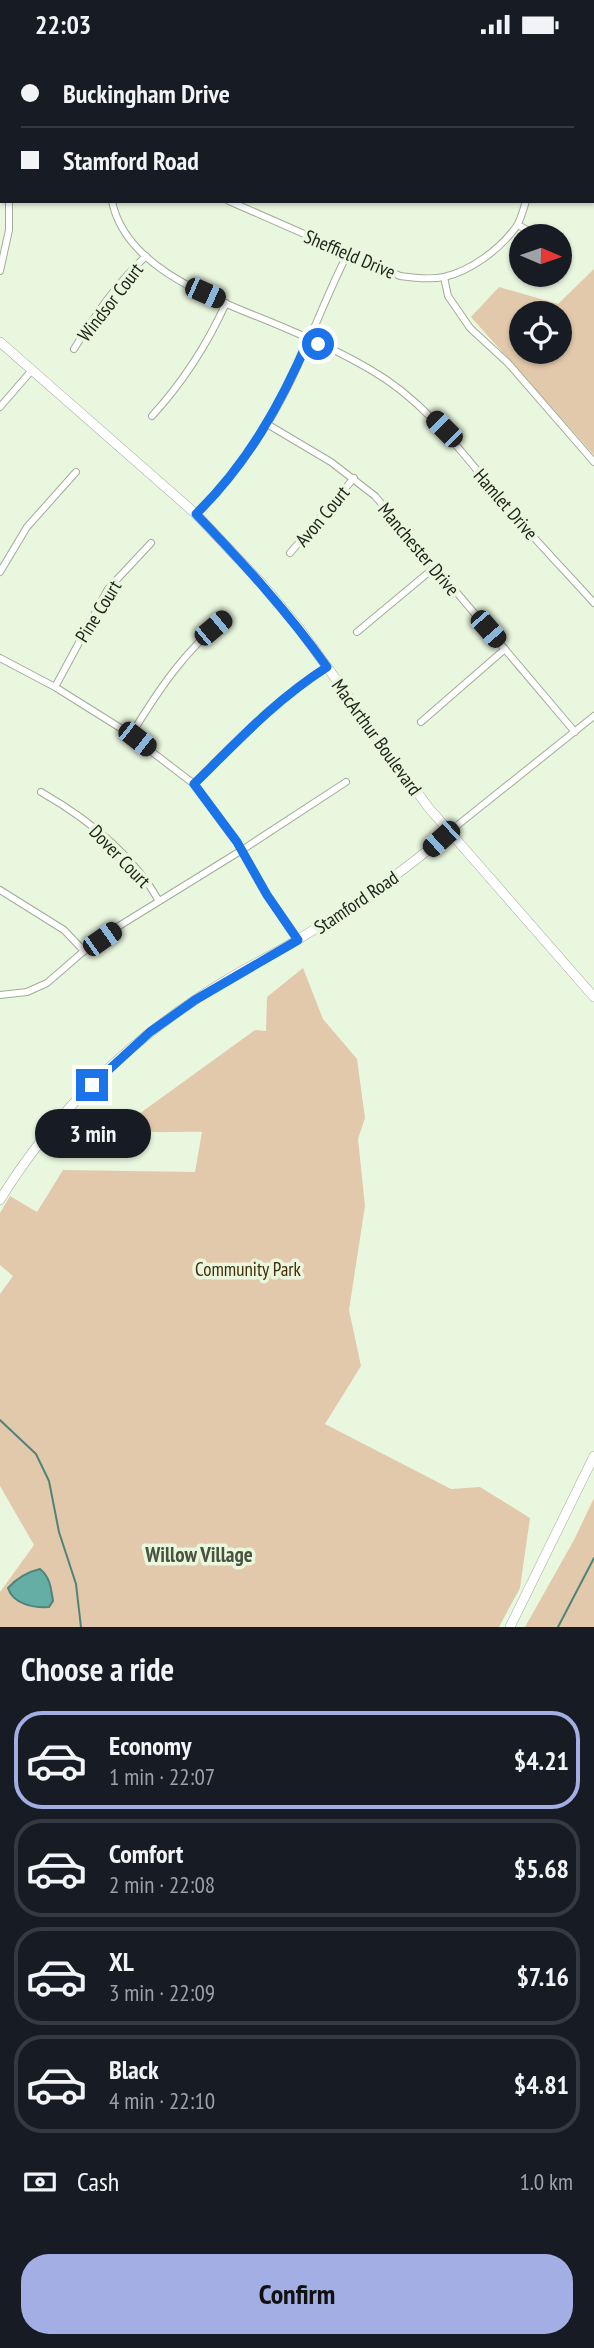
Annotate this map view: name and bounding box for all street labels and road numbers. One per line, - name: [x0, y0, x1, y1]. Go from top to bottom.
- street label: Sheffield Drive: [301, 224, 399, 284]
- street label: Windsor Court: [72, 257, 149, 346]
- street label: Hamlet Drive: [469, 464, 543, 545]
- street label: Avon Court: [290, 480, 355, 551]
- street label: Manchester Drive: [373, 498, 465, 601]
- street label: Pine Court: [70, 575, 127, 646]
- street label: MacArthur Boulevard: [327, 674, 427, 800]
- street label: Dover Court: [84, 820, 156, 893]
- street label: Stamford Road: [309, 865, 403, 939]

